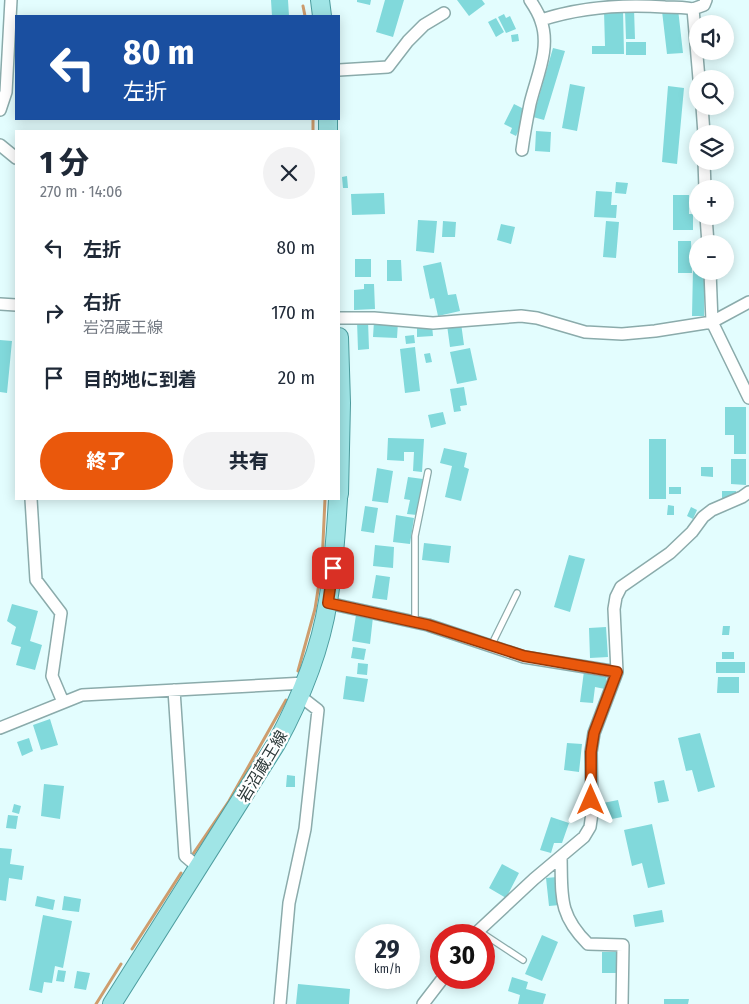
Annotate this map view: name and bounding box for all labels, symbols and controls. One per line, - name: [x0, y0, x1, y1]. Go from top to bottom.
- map controls: [689, 15, 734, 280]
- button: sound: [689, 15, 734, 60]
- text: 80 m: [123, 31, 195, 73]
- icon: left: [40, 35, 105, 100]
- button: search: [689, 70, 734, 115]
- text: 左折: [123, 78, 167, 105]
- button: layers: [689, 125, 734, 170]
- text: 1 分: [40, 145, 89, 181]
- button: close: [263, 147, 315, 199]
- button: +: [689, 180, 734, 225]
- text: 270 m · 14:06: [40, 182, 122, 201]
- icon: left: [40, 234, 68, 262]
- button: −: [689, 235, 734, 280]
- text: 80 m: [277, 236, 315, 259]
- text: 左折: [83, 238, 121, 261]
- text: 右折: [83, 291, 121, 314]
- icon: right: [40, 299, 68, 327]
- text: 170 m: [271, 301, 315, 324]
- text: 岩沼蔵王線: [83, 318, 163, 337]
- icon: arrive: [40, 364, 68, 392]
- text: 20 m: [278, 366, 315, 389]
- text: 目的地に到着: [83, 368, 197, 391]
- button: 終了: [40, 432, 173, 490]
- button: 共有: [183, 432, 315, 490]
- pin: [312, 547, 354, 589]
- icon: arrive: [319, 554, 347, 582]
- street label: 岩沼蔵王線: [234, 727, 291, 805]
- position arrow: [564, 773, 616, 825]
- speed limit sign: 30: [430, 924, 495, 989]
- text: 29: [375, 935, 400, 965]
- text: km/h: [374, 962, 401, 976]

